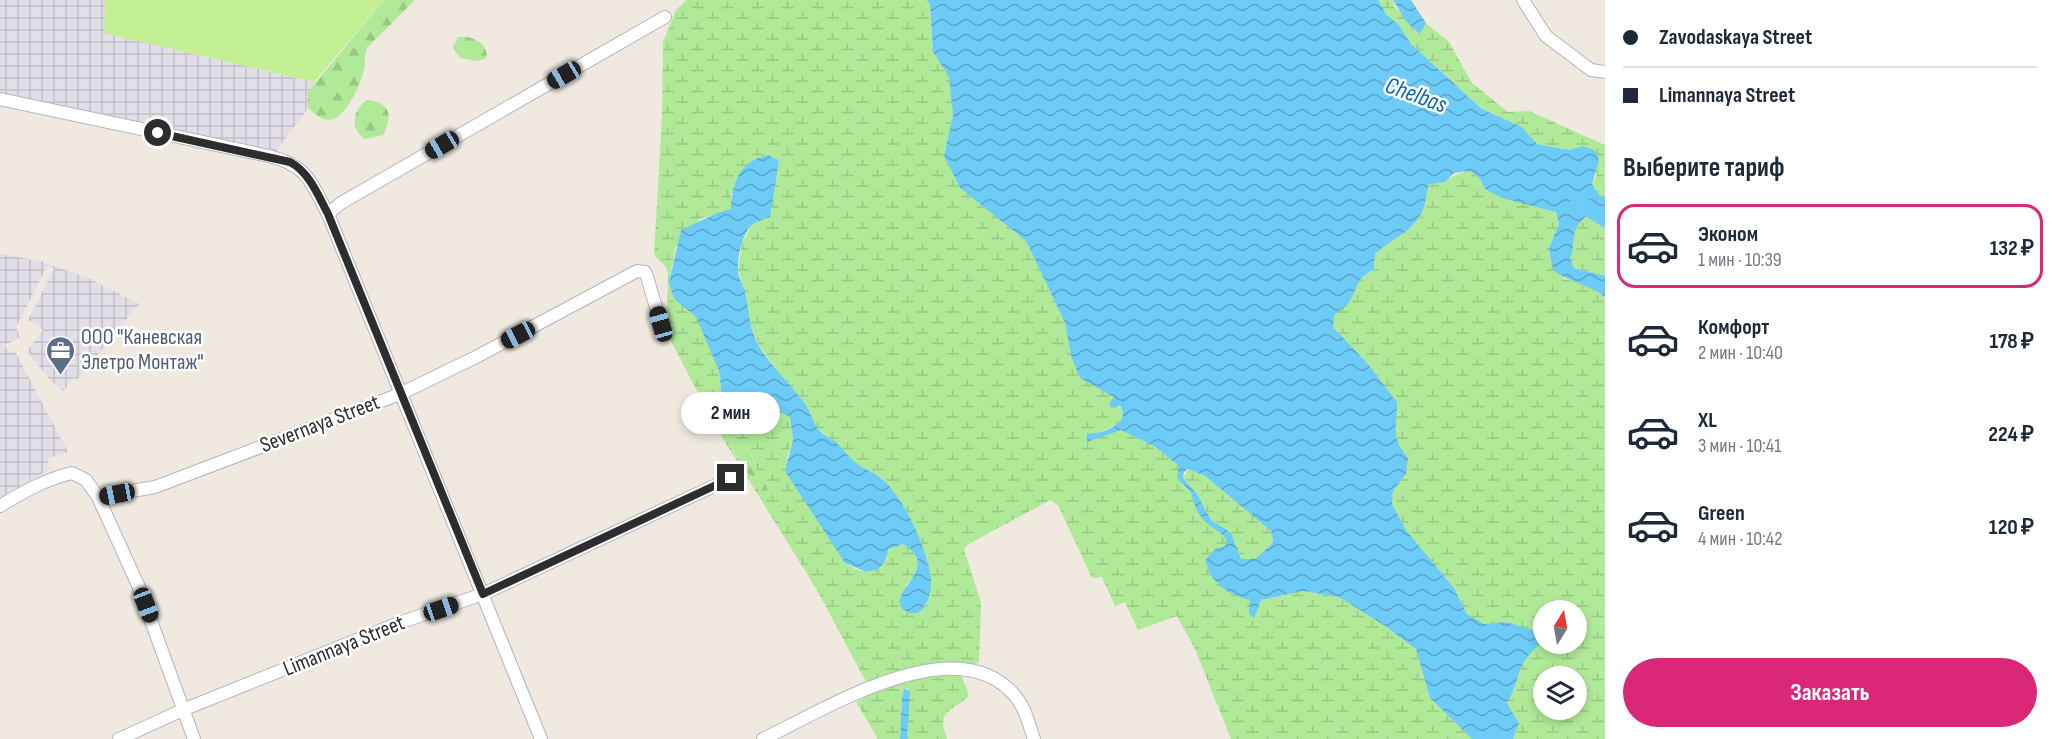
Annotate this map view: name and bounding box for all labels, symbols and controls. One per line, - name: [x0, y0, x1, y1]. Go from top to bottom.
- text: Zavodaskaya Street: [1659, 24, 1812, 51]
- car: [544, 58, 584, 92]
- water label: Chelbas: [1381, 71, 1451, 120]
- text: Limannaya Street: [1659, 82, 1795, 109]
- route start: [144, 119, 171, 146]
- car: [422, 128, 462, 162]
- text: Выберите тариф: [1623, 152, 1785, 184]
- icon: car: [1626, 219, 1680, 273]
- text: Эконом: [1698, 221, 1758, 248]
- text: 132 ₽: [1990, 235, 2034, 262]
- text: 1 мин · 10:39: [1698, 248, 1782, 272]
- car: [647, 304, 675, 344]
- icon: car: [1626, 312, 1680, 366]
- text: Комфорт: [1698, 314, 1769, 341]
- car: [498, 319, 538, 351]
- place label: ООО "Каневская Элетро Монтаж": [81, 324, 204, 376]
- text: 178 ₽: [1989, 328, 2034, 355]
- office icon: ООО "Каневская Элетро Монтаж": [44, 334, 76, 376]
- text: 2 мин · 10:40: [1698, 341, 1783, 365]
- street label: Severnaya Street: [256, 389, 384, 459]
- callout: 2 мин: [682, 391, 780, 433]
- text: 2 мин: [711, 401, 750, 425]
- icon: car: [1626, 405, 1680, 459]
- text: XL: [1698, 407, 1717, 434]
- text: 224 ₽: [1988, 421, 2034, 448]
- text: 3 мин · 10:41: [1698, 434, 1781, 458]
- route end: [717, 464, 744, 491]
- car: [98, 482, 136, 506]
- icon: car: [1626, 498, 1680, 552]
- text: Green: [1698, 500, 1745, 527]
- text: 120 ₽: [1989, 514, 2034, 541]
- text: 4 мин · 10:42: [1698, 527, 1783, 551]
- car: [131, 585, 161, 625]
- car: [421, 595, 461, 623]
- north arrow: [1533, 600, 1587, 654]
- map controls: [1533, 600, 1587, 720]
- street label: Limannaya Street: [279, 609, 409, 683]
- button: Заказать: [1623, 658, 2037, 727]
- button: layers: [1533, 666, 1587, 720]

